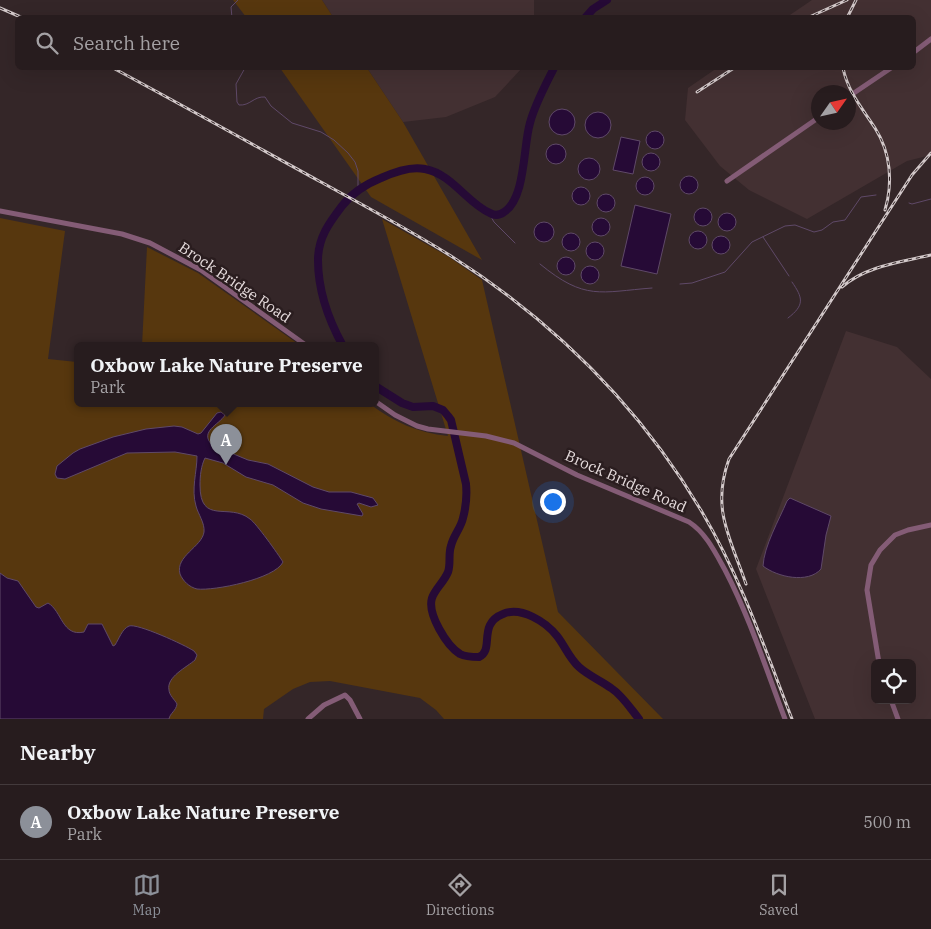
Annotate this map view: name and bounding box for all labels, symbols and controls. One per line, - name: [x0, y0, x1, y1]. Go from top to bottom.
- search box: [15, 15, 916, 70]
- icon: search: [33, 29, 61, 57]
- text: Search here: [73, 31, 180, 55]
- north arrow: [811, 85, 856, 130]
- street label: Brock Bridge Road: [175, 237, 295, 327]
- popup: [74, 342, 379, 407]
- text: Oxbow Lake Nature Preserve: [90, 353, 363, 377]
- text: Park: [90, 377, 125, 397]
- pin: A: [210, 424, 242, 465]
- street label: Brock Bridge Road: [562, 446, 690, 516]
- your location: [540, 489, 566, 515]
- map controls: [871, 659, 916, 704]
- button: locate: [871, 659, 916, 704]
- text: Nearby: [20, 738, 96, 766]
- text: Oxbow Lake Nature Preserve: [67, 800, 340, 824]
- text: A: [30, 812, 42, 832]
- text: 500 m: [863, 812, 911, 832]
- text: Park: [67, 824, 102, 844]
- tab: Map: [133, 871, 161, 919]
- tab: Directions: [426, 871, 494, 919]
- tab: Saved: [759, 871, 798, 919]

